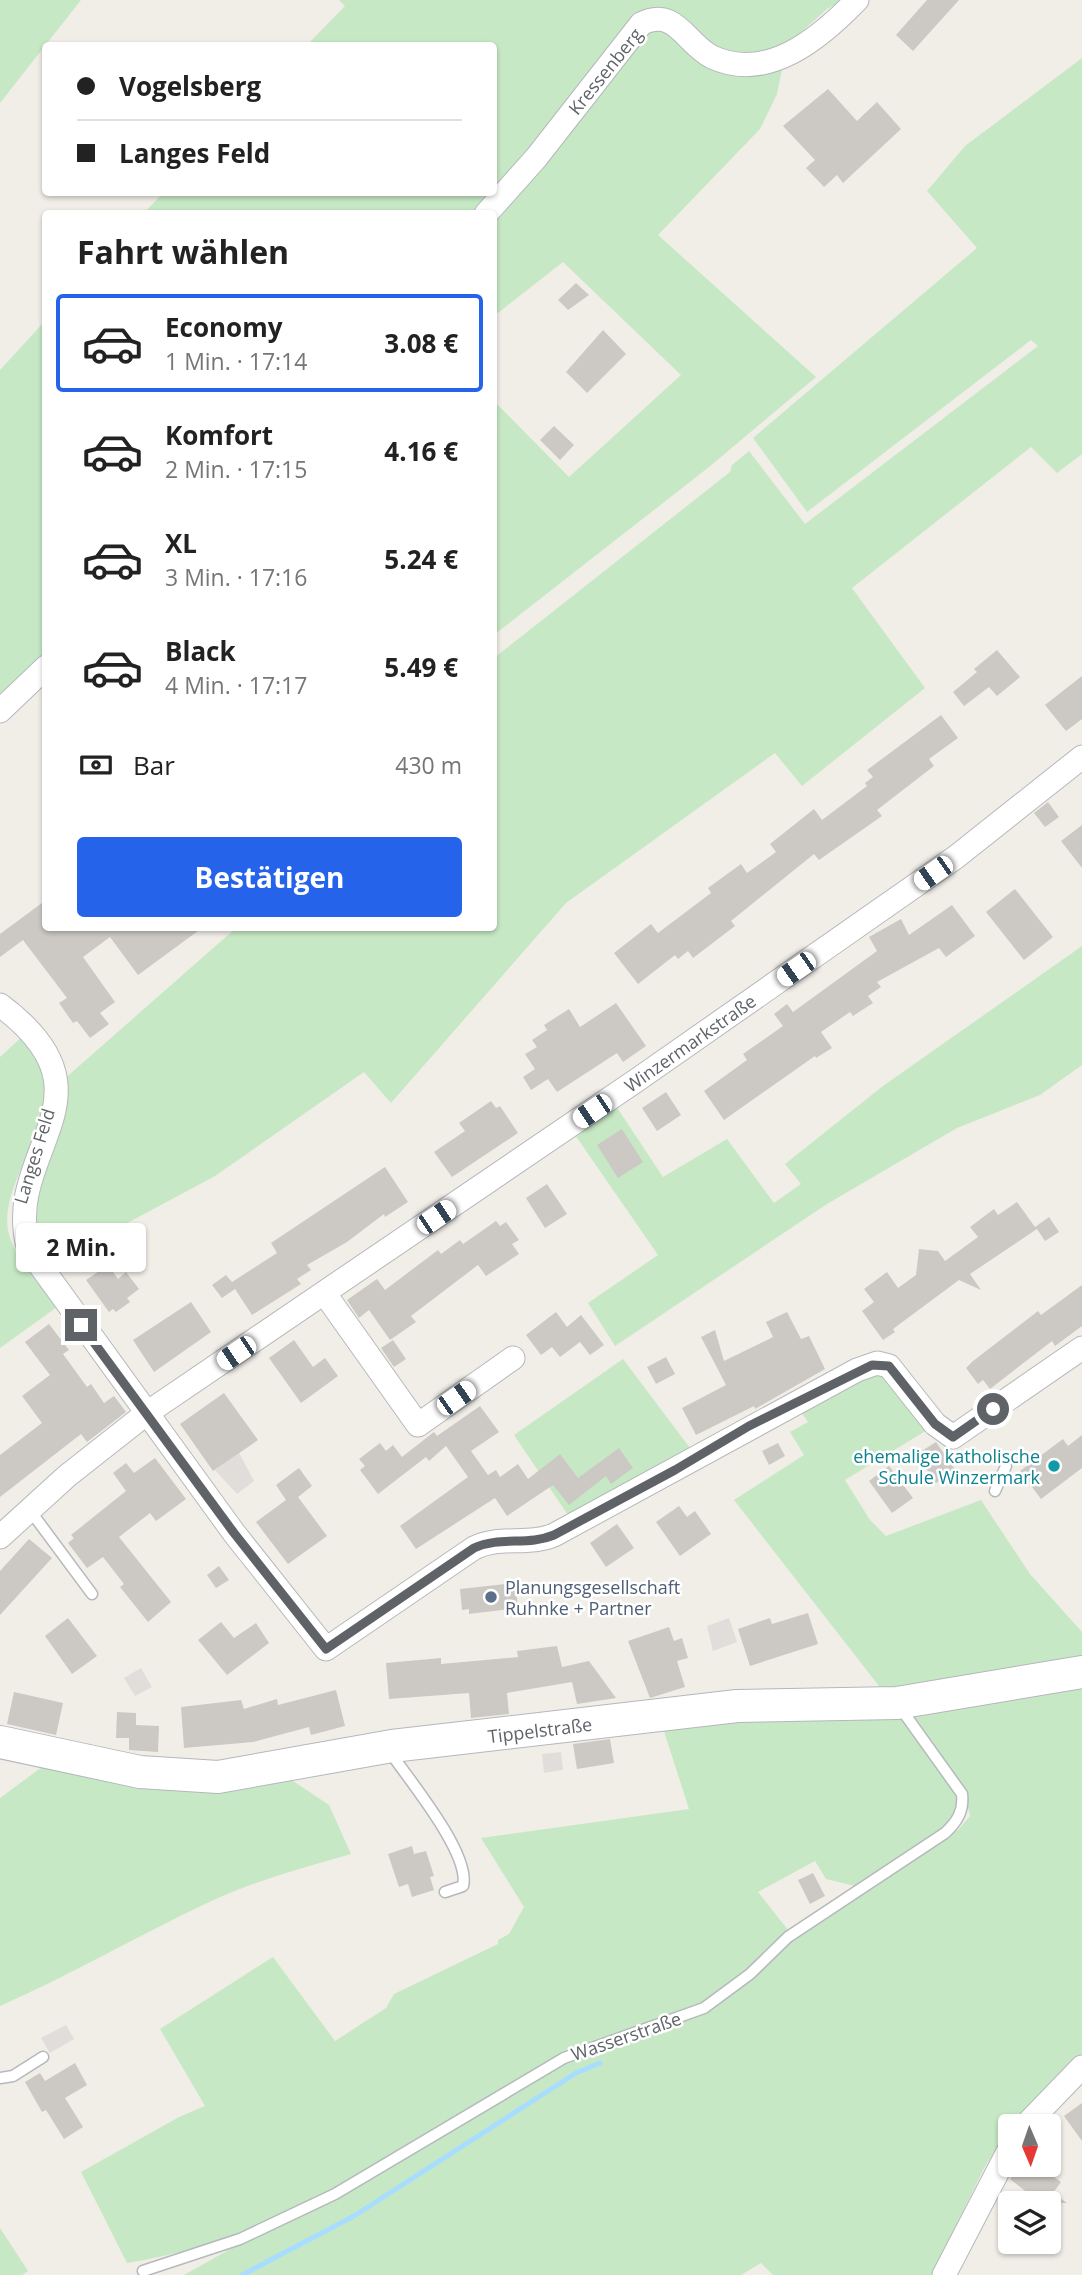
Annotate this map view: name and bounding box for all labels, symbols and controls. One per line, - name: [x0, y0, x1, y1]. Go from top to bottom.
- street label: Kressenberg: [563, 22, 648, 119]
- text: Vogelsberg: [119, 68, 261, 104]
- text: Langes Feld: [119, 135, 270, 171]
- text: Fahrt wählen: [77, 230, 289, 273]
- text: Economy: [165, 309, 283, 345]
- icon: car: [81, 312, 144, 375]
- text: 3.08 €: [384, 325, 458, 361]
- text: 1 Min. · 17:14: [165, 345, 307, 377]
- text: Komfort: [165, 417, 273, 453]
- icon: car: [81, 420, 144, 483]
- text: 4.16 €: [384, 433, 458, 469]
- text: 2 Min. · 17:15: [165, 453, 307, 485]
- text: XL: [165, 525, 197, 561]
- icon: car: [81, 528, 144, 591]
- text: 5.24 €: [384, 541, 458, 577]
- text: 3 Min. · 17:16: [165, 561, 307, 593]
- text: Black: [165, 633, 236, 669]
- icon: car: [81, 636, 144, 699]
- text: 5.49 €: [384, 649, 458, 685]
- text: 4 Min. · 17:17: [165, 669, 307, 701]
- icon: cash: [77, 746, 115, 784]
- text: Bar: [133, 747, 175, 783]
- text: 430 m: [395, 749, 462, 781]
- button: Bestätigen: [77, 837, 462, 917]
- car: [910, 852, 957, 894]
- car: [773, 948, 820, 990]
- street label: Winzermarkstraße: [620, 989, 760, 1097]
- car: [569, 1091, 616, 1131]
- street label: Langes Feld: [8, 1105, 60, 1207]
- car: [413, 1197, 460, 1237]
- callout: 2 Min.: [16, 1224, 146, 1272]
- text: 2 Min.: [46, 1231, 116, 1263]
- route end: [65, 1309, 97, 1341]
- car: [213, 1333, 260, 1373]
- car: [433, 1377, 480, 1419]
- route start: [977, 1393, 1009, 1425]
- place label: ehemalige katholische Schule Winzermark: [853, 1444, 1041, 1489]
- marker: ehemalige katholische Schule Winzermark: [1046, 1458, 1062, 1474]
- place label: Planungsgesellschaft Ruhnke + Partner: [505, 1575, 680, 1620]
- marker: Planungsgesellschaft Ruhnke + Partner: [483, 1589, 499, 1605]
- street label: Tippelstraße: [487, 1712, 593, 1748]
- street label: Wasserstraße: [568, 2006, 684, 2066]
- north arrow: [998, 2114, 1060, 2177]
- map controls: [998, 2114, 1061, 2254]
- button: layers: [998, 2191, 1061, 2254]

